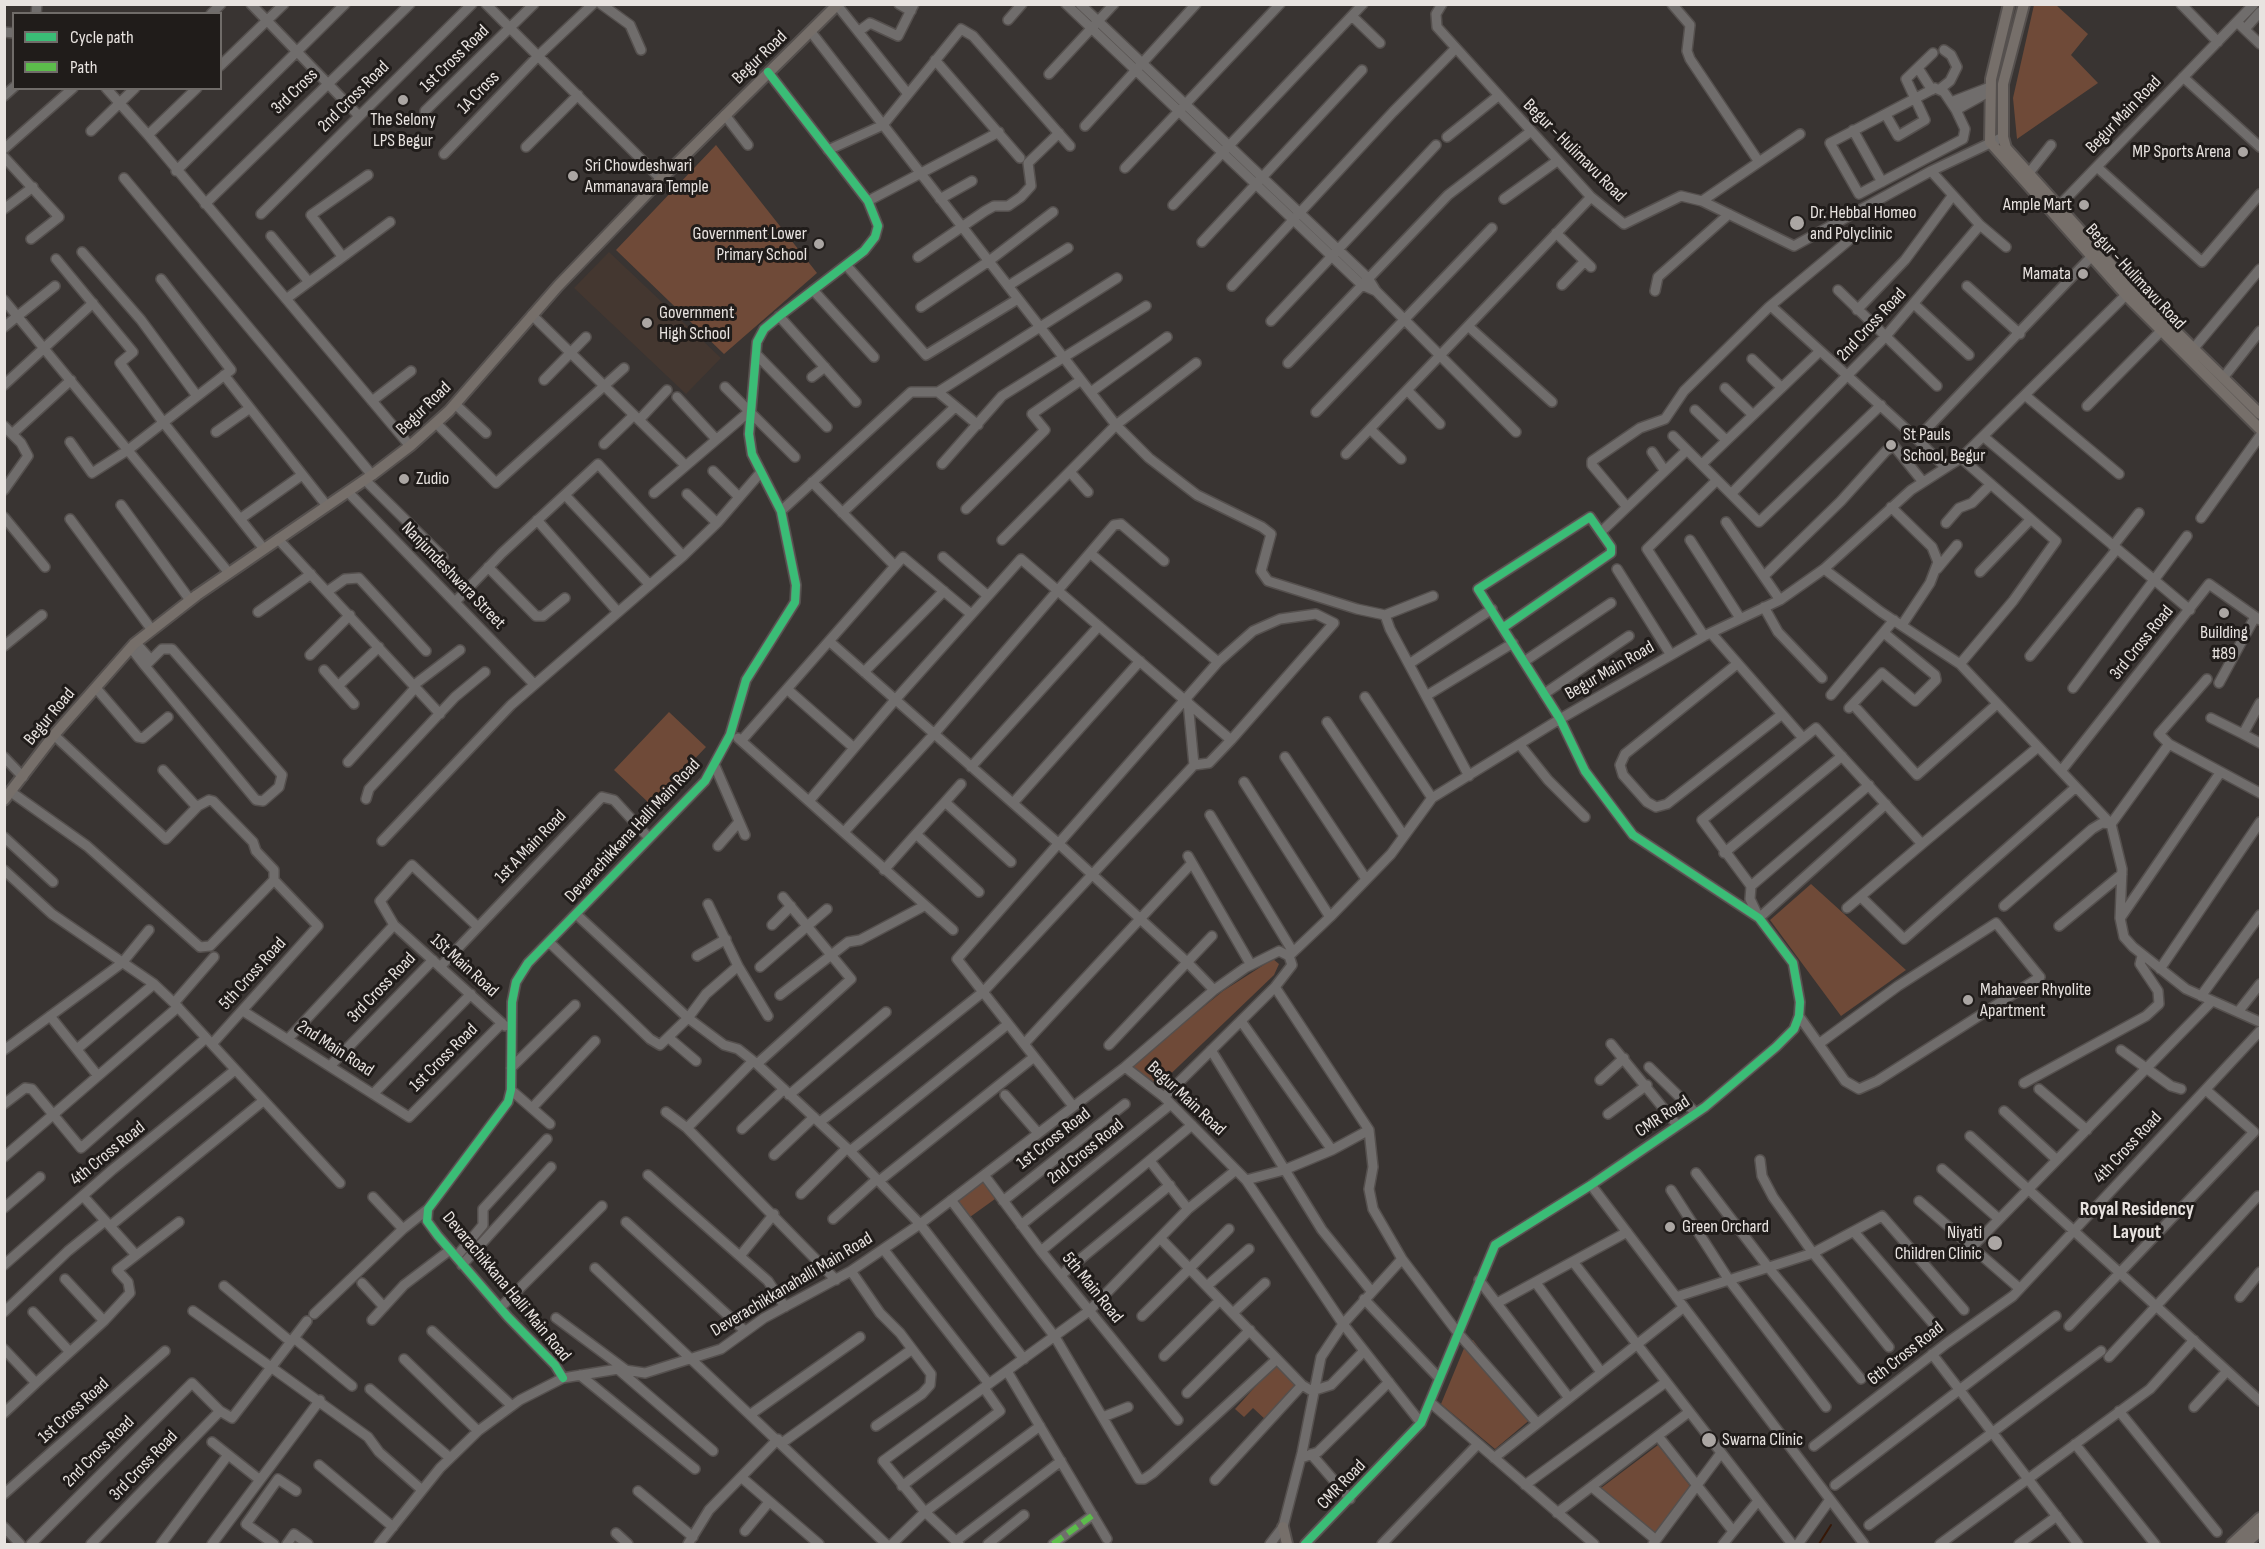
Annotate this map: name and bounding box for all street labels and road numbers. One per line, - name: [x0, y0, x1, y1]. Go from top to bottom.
- street label: 1st Cross Road: [416, 21, 494, 97]
- street label: Begur Road: [728, 27, 792, 89]
- street label: 2nd Cross Road: [314, 57, 394, 137]
- street label: 3rd Cross: [267, 65, 323, 119]
- street label: 1A Cross: [454, 67, 504, 119]
- street label: Begur Main Road: [2082, 72, 2166, 158]
- street label: Begur - Hulimavu Road: [1518, 95, 1630, 207]
- street label: Begur - Hulimavu Road: [2080, 220, 2190, 334]
- street label: 2nd Cross Road: [1833, 284, 1911, 366]
- street label: Begur Road: [392, 378, 456, 440]
- street label: Nanjundeshwara Street: [396, 518, 510, 634]
- street label: 3rd Cross Road: [2105, 601, 2179, 685]
- street label: Begur Main Road: [1562, 637, 1658, 705]
- street label: Begur Road: [20, 684, 80, 750]
- street label: Devarachikkana Halli Main Road: [561, 755, 705, 907]
- street label: 1st A Main Road: [491, 806, 571, 888]
- street label: 1St Main Road: [426, 930, 502, 1002]
- street label: 5th Cross Road: [215, 933, 291, 1015]
- street label: 3rd Cross Road: [343, 948, 421, 1028]
- street label: 2nd Main Road: [293, 1016, 377, 1082]
- street label: 1st Cross Road: [405, 1019, 483, 1097]
- street label: Begur Main Road: [1142, 1057, 1230, 1141]
- street label: CMR Road: [1632, 1091, 1694, 1143]
- street label: 1st Cross Road: [1013, 1103, 1095, 1175]
- street label: 4th Cross Road: [2089, 1108, 2167, 1188]
- street label: 2nd Cross Road: [1043, 1115, 1129, 1189]
- street label: 4th Cross Road: [66, 1117, 150, 1191]
- street label: Devarachikkana Halli Main Road: [437, 1208, 575, 1366]
- street label: Deverachikkanahalli Main Road: [707, 1228, 877, 1342]
- street label: 5th Main Road: [1057, 1248, 1127, 1328]
- street label: 6th Cross Road: [1864, 1318, 1948, 1390]
- street label: 1st Cross Road: [34, 1374, 114, 1448]
- street label: 2nd Cross Road: [59, 1412, 139, 1492]
- street label: 3rd Cross Road: [105, 1426, 183, 1506]
- street label: CMR Road: [1313, 1456, 1371, 1514]

